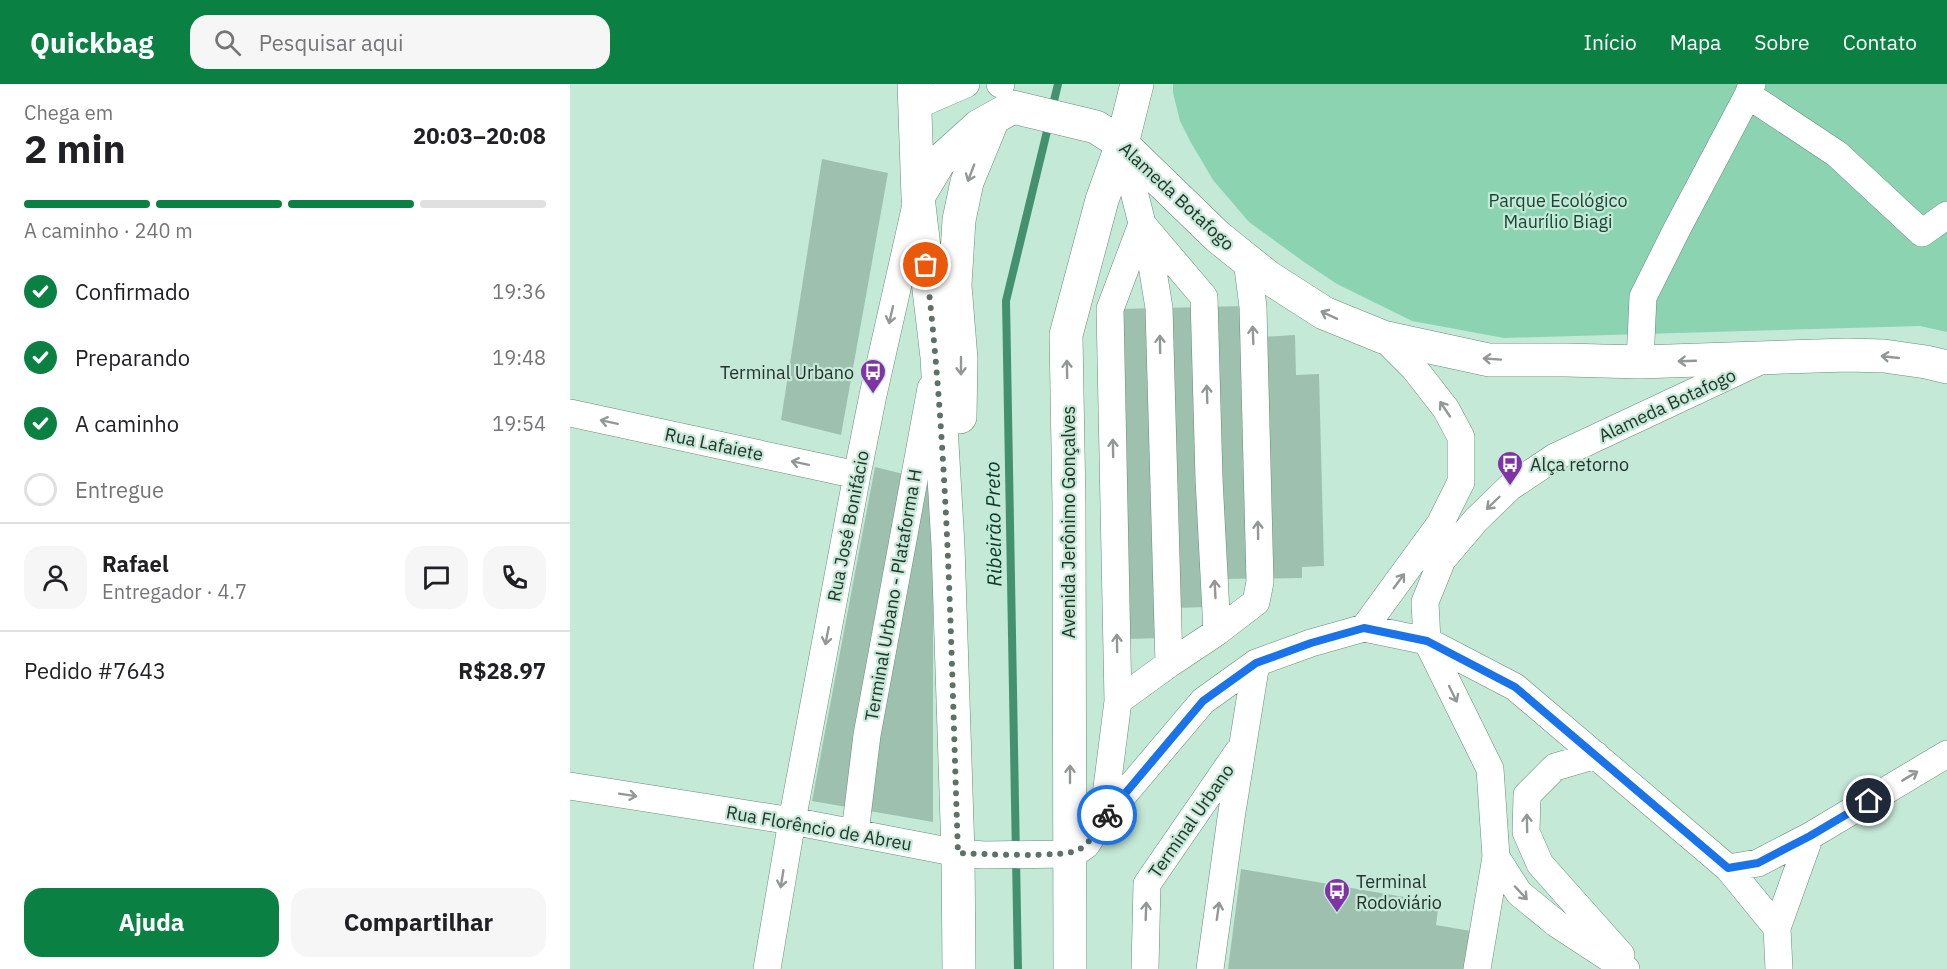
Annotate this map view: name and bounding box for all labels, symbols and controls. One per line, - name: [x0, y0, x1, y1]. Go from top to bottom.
- search box: [190, 15, 610, 69]
- text: Quickbag: [30, 24, 154, 61]
- icon: search: [211, 26, 244, 59]
- text: Pesquisar aqui: [259, 28, 403, 57]
- text: Início: [1584, 28, 1637, 56]
- text: Mapa: [1670, 28, 1721, 56]
- text: Sobre: [1754, 28, 1810, 56]
- text: Contato: [1843, 28, 1917, 56]
- text: Chega em: [24, 99, 113, 126]
- text: 20:03–20:08: [413, 121, 546, 150]
- text: 2 min: [24, 123, 126, 174]
- street label: Alameda Botafogo: [1115, 137, 1239, 255]
- one-way arrow: [965, 163, 976, 182]
- park label: Parque Ecológico Maurílio Biagi: [1489, 189, 1627, 233]
- text: A caminho · 240 m: [24, 217, 193, 244]
- pin: [900, 239, 951, 290]
- icon: bag: [909, 248, 942, 281]
- icon: check: [24, 275, 57, 308]
- text: Confirmado: [75, 277, 190, 306]
- text: 19:36: [492, 278, 546, 305]
- one-way arrow: [885, 305, 896, 324]
- one-way arrow: [1321, 308, 1339, 320]
- one-way arrow: [1248, 326, 1259, 346]
- one-way arrow: [1155, 335, 1166, 355]
- icon: check: [24, 341, 57, 374]
- text: Preparando: [75, 343, 190, 372]
- text: 19:48: [492, 344, 546, 371]
- one-way arrow: [1880, 351, 1900, 362]
- one-way arrow: [1482, 354, 1502, 365]
- one-way arrow: [1677, 355, 1697, 366]
- one-way arrow: [955, 356, 967, 376]
- bus stop icon: Terminal Urbano: [858, 357, 888, 395]
- one-way arrow: [1061, 360, 1073, 380]
- place label: Terminal Urbano: [720, 361, 854, 384]
- street label: Alameda Botafogo: [1595, 363, 1739, 447]
- one-way arrow: [1201, 385, 1213, 405]
- one-way arrow: [1439, 401, 1451, 418]
- street label: Avenida Jerônimo Gonçalves: [1057, 406, 1080, 638]
- icon: check: [24, 407, 57, 440]
- text: A caminho: [75, 409, 179, 438]
- text: 19:54: [492, 410, 546, 437]
- one-way arrow: [600, 416, 620, 427]
- street label: Rua Lafaiete: [663, 422, 765, 466]
- one-way arrow: [1107, 438, 1119, 458]
- street label: Rua José Bonifácio: [822, 449, 874, 603]
- bus stop icon: Alça retorno: [1495, 449, 1525, 487]
- place label: Alça retorno: [1530, 453, 1629, 476]
- one-way arrow: [791, 457, 810, 468]
- water label: Ribeirão Preto: [978, 461, 1008, 587]
- street label: Terminal Urbano - Plataforma H: [859, 467, 927, 723]
- text: Entregue: [75, 475, 164, 504]
- one-way arrow: [1486, 496, 1501, 510]
- one-way arrow: [1253, 521, 1264, 541]
- button: person: [24, 546, 87, 609]
- button: chat: [405, 546, 468, 609]
- button: phone: [483, 546, 546, 609]
- text: Rafael: [102, 549, 169, 578]
- one-way arrow: [1392, 574, 1405, 590]
- text: Entregador · 4.7: [102, 578, 247, 605]
- one-way arrow: [1209, 580, 1220, 599]
- one-way arrow: [821, 625, 832, 645]
- one-way arrow: [1111, 633, 1123, 653]
- text: Pedido #7643: [24, 656, 166, 685]
- text: R$28.97: [458, 656, 546, 685]
- one-way arrow: [1447, 684, 1459, 702]
- street label: Terminal Urbano: [1143, 760, 1239, 882]
- one-way arrow: [1064, 765, 1075, 785]
- one-way arrow: [1901, 770, 1918, 782]
- pin: [1843, 775, 1894, 826]
- icon: home: [1852, 784, 1885, 817]
- courier: [1077, 785, 1137, 845]
- one-way arrow: [617, 790, 637, 801]
- icon: bike: [1091, 799, 1124, 832]
- street label: Rua Florêncio de Abreu: [724, 800, 914, 856]
- one-way arrow: [1521, 814, 1532, 834]
- one-way arrow: [776, 869, 787, 888]
- place label: Terminal Rodoviário: [1356, 870, 1442, 914]
- bus stop icon: Terminal Rodoviário: [1322, 876, 1352, 914]
- one-way arrow: [1514, 885, 1528, 900]
- button: Ajuda: [24, 888, 279, 957]
- button: Compartilhar: [291, 888, 546, 957]
- one-way arrow: [1141, 901, 1152, 921]
- one-way arrow: [1213, 902, 1224, 921]

